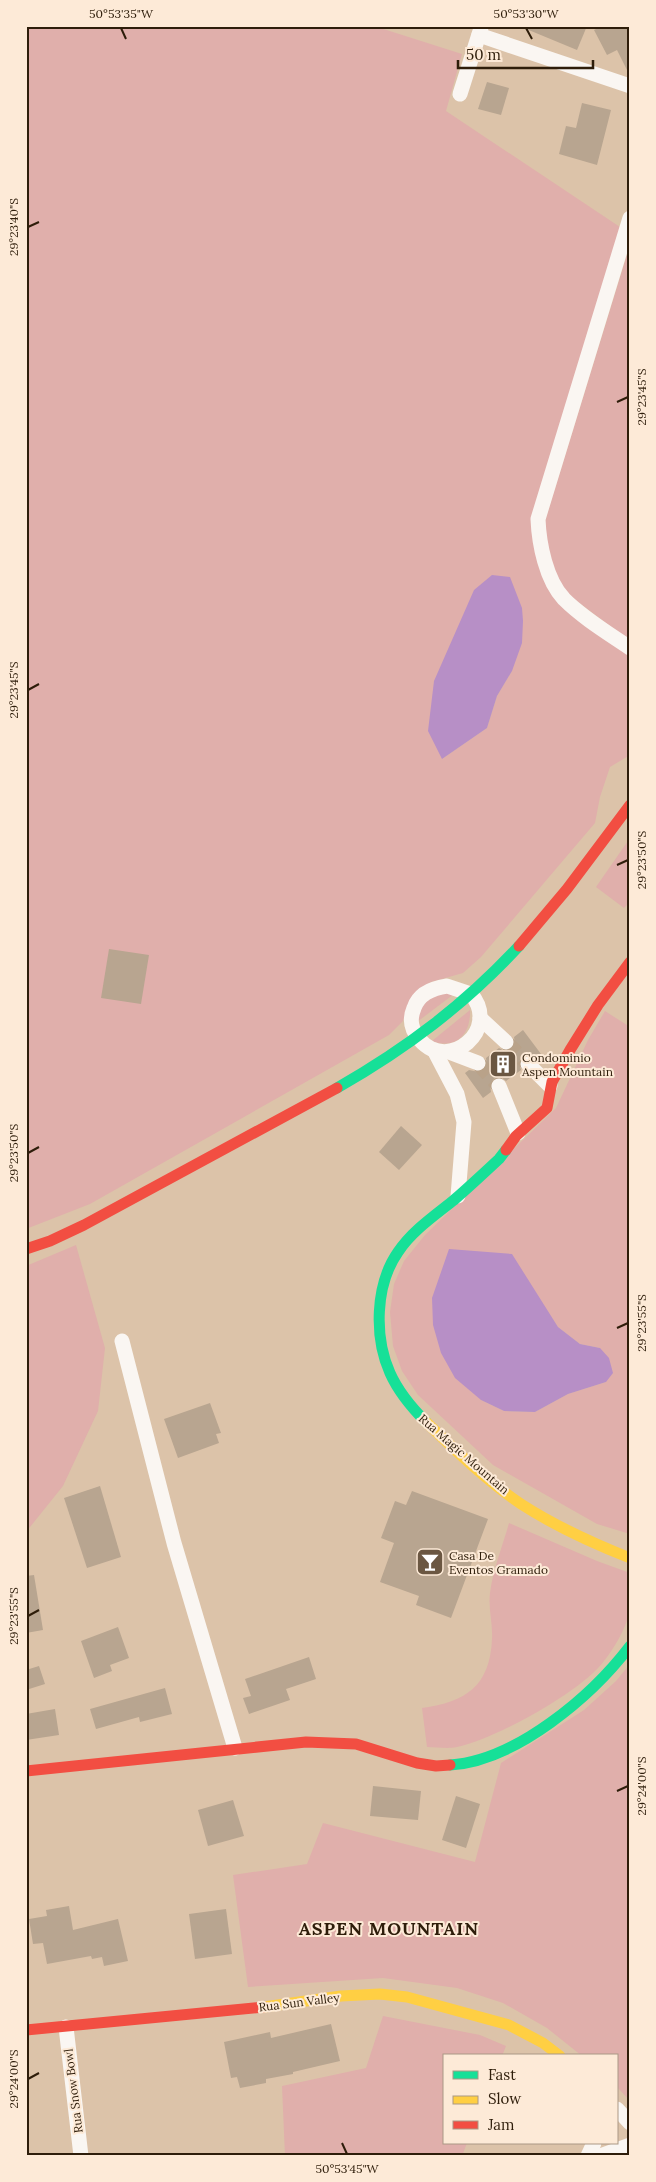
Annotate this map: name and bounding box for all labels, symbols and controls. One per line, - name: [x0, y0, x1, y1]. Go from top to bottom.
- text: 50°53'35"W: [89, 6, 154, 21]
- text: 50°53'30"W: [494, 6, 559, 21]
- scale bar: [458, 38, 594, 70]
- text: 50 m: [466, 45, 501, 64]
- text: 29°23'40"S: [6, 198, 21, 256]
- text: 29°23'45"S: [634, 368, 649, 426]
- text: 29°23'45"S: [6, 661, 21, 719]
- text: 29°23'50"S: [634, 830, 649, 889]
- building icon: Condominio Aspen Mountain: [488, 1049, 518, 1079]
- place label: Condominio Aspen Mountain: [521, 1050, 613, 1079]
- text: 29°23'50"S: [6, 1123, 21, 1182]
- text: 29°23'55"S: [634, 1294, 649, 1352]
- street label: Rua Magic Mountain: [416, 1411, 512, 1497]
- bar icon: Casa De Eventos Gramado: [415, 1547, 445, 1577]
- place label: Casa De Eventos Gramado: [449, 1548, 548, 1577]
- text: 29°23'55"S: [6, 1587, 21, 1645]
- text: 29°24'00"S: [634, 1756, 649, 1816]
- district label: ASPEN MOUNTAIN: [299, 1917, 479, 1940]
- street label: Rua Sun Valley: [258, 1990, 341, 2014]
- street label: Rua Snow Bowl: [60, 2048, 86, 2134]
- text: 29°24'00"S: [6, 2049, 21, 2109]
- legend: [443, 2054, 618, 2144]
- text: Fast: [488, 2065, 516, 2084]
- text: Slow: [488, 2089, 521, 2108]
- text: Jam: [487, 2115, 515, 2134]
- text: 50°53'45"W: [315, 2161, 380, 2176]

